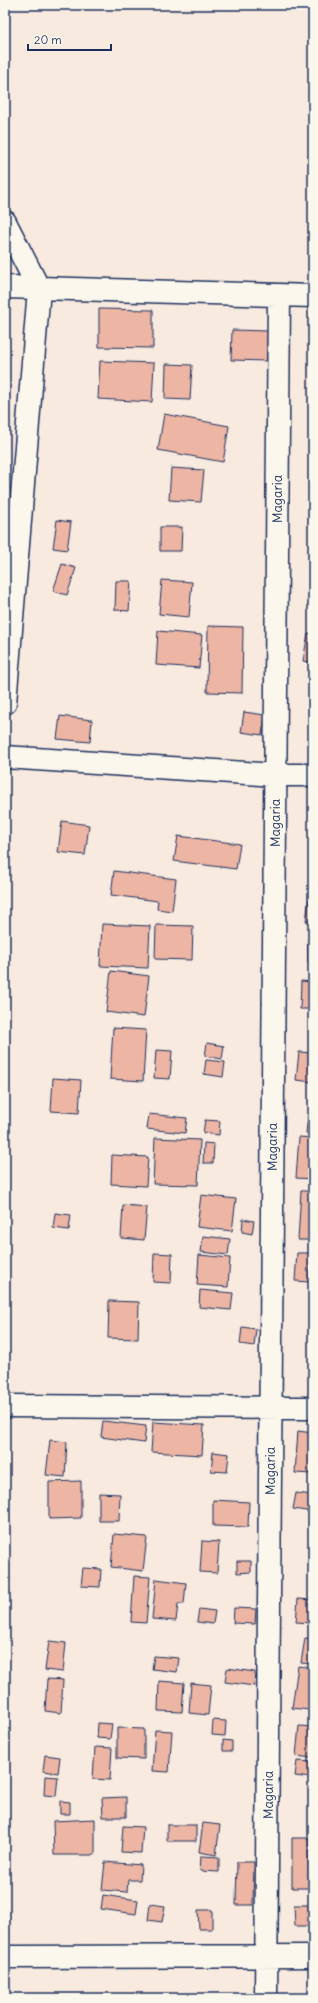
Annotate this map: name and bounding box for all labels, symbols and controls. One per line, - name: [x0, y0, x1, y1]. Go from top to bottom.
- scale bar: [28, 26, 111, 52]
- text: 20 m: [34, 32, 62, 47]
- street label: Magaria: [269, 475, 286, 523]
- street label: Magaria: [267, 799, 284, 847]
- street label: Magaria: [264, 1123, 281, 1171]
- street label: Magaria: [262, 1447, 279, 1495]
- street label: Magaria: [260, 1771, 277, 1819]

